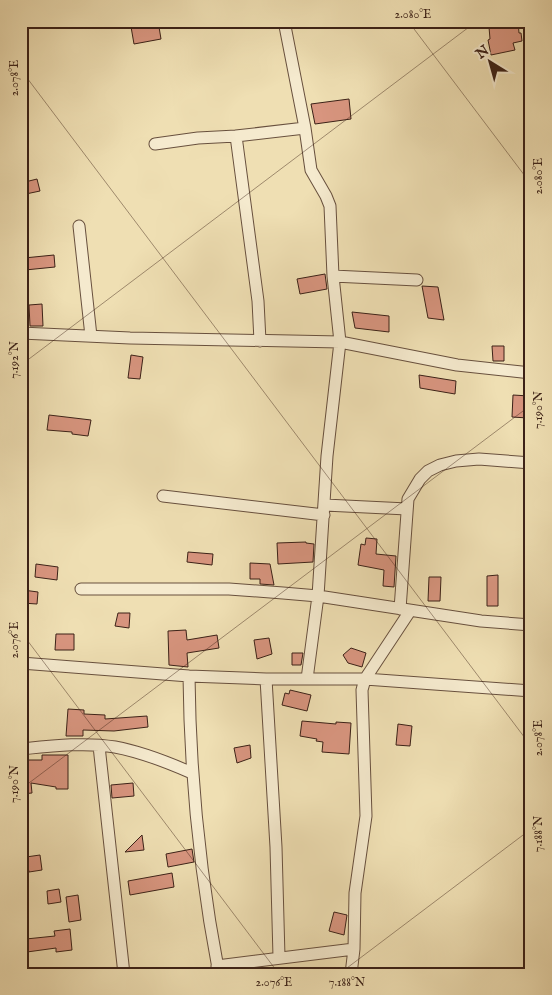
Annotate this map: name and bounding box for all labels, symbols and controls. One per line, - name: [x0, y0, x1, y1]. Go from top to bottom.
- text: 2.080°E: [395, 7, 431, 22]
- north arrow: [464, 38, 514, 88]
- text: N: [472, 42, 493, 64]
- text: 2.078°E: [7, 60, 22, 96]
- text: 2.080°E: [531, 158, 546, 194]
- text: 7.192°N: [7, 341, 22, 379]
- text: 7.190°N: [531, 390, 546, 429]
- text: 2.076°E: [7, 622, 22, 658]
- text: 2.078°E: [531, 720, 546, 756]
- text: 7.190°N: [7, 764, 22, 803]
- text: 7.188°N: [531, 815, 546, 852]
- text: 2.076°E: [256, 975, 292, 990]
- text: 7.188°N: [329, 975, 366, 990]

